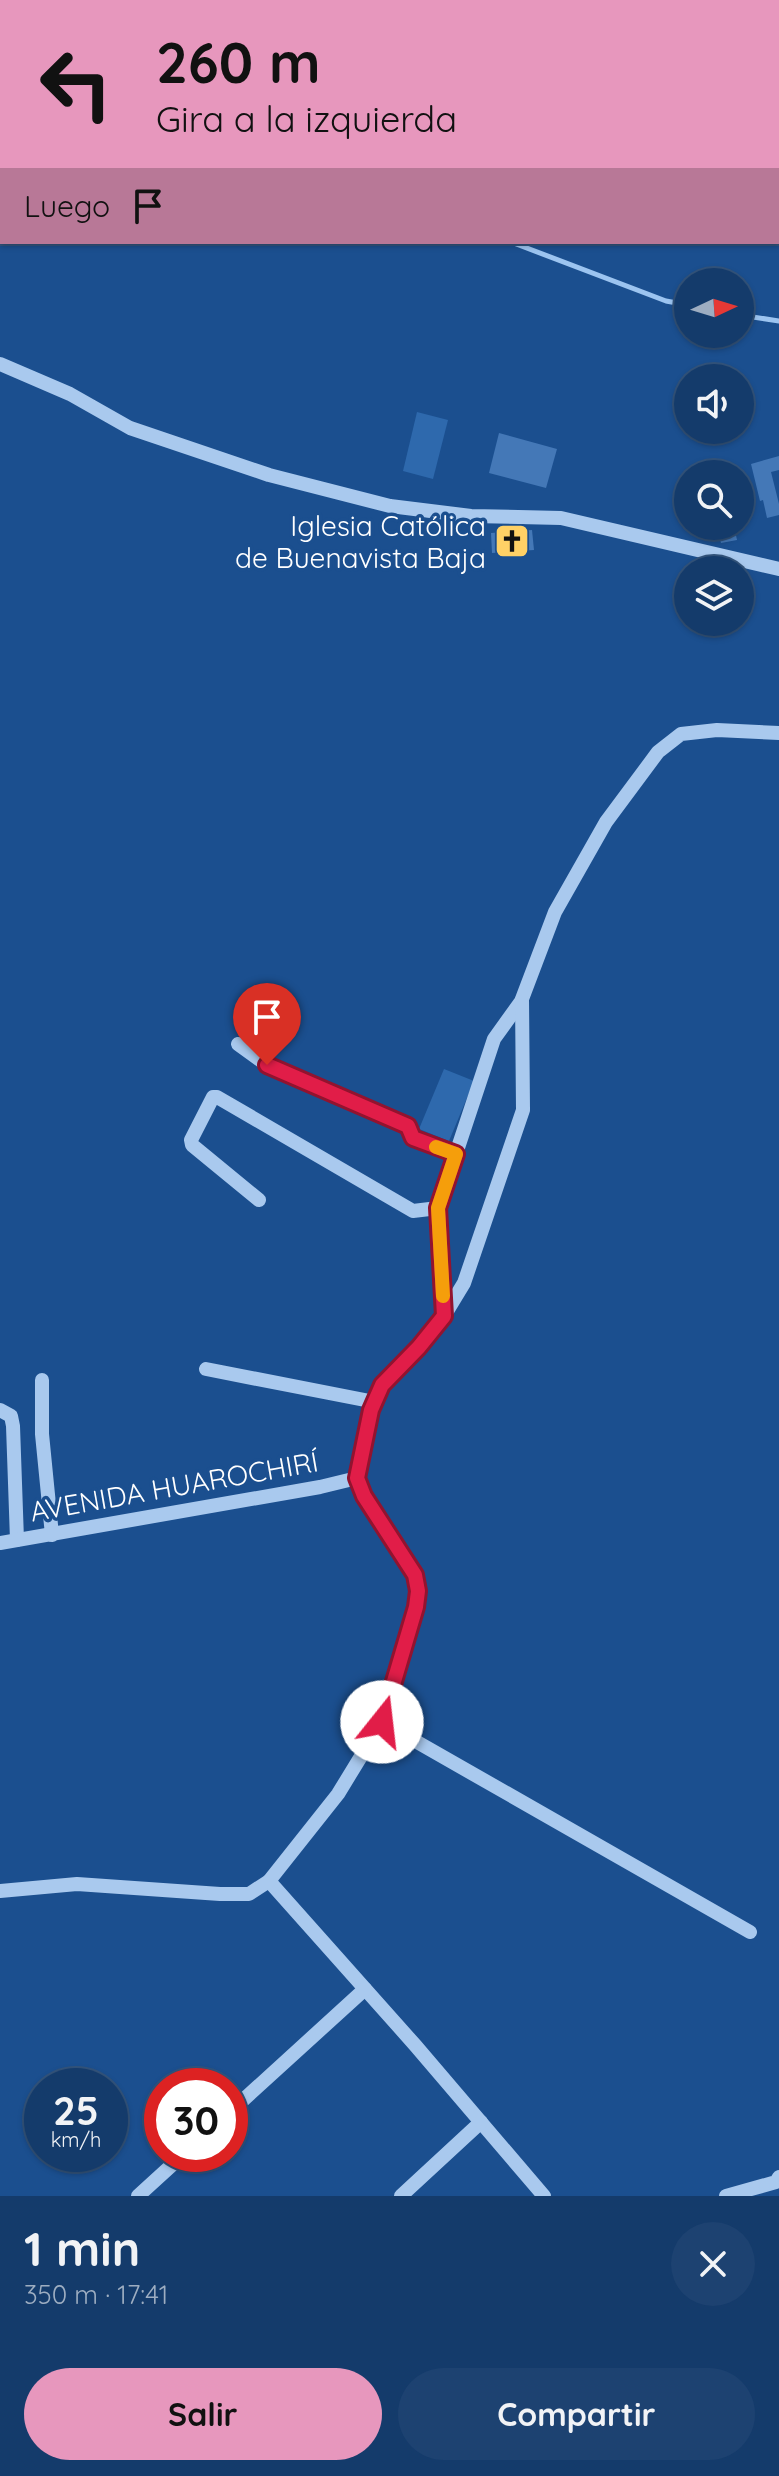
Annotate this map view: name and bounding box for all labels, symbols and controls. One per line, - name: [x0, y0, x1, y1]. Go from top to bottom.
- text: 260 m: [156, 27, 321, 97]
- icon: left: [24, 32, 128, 136]
- text: Gira a la izquierda: [156, 96, 457, 141]
- icon: arrive: [126, 184, 170, 228]
- text: Luego: [24, 187, 110, 225]
- north arrow: [674, 268, 754, 348]
- map controls: [674, 268, 754, 636]
- button: sound: [674, 364, 754, 444]
- button: search: [674, 460, 754, 540]
- place label: Iglesia Católica de Buenavista Baja: [235, 508, 486, 575]
- church icon: Iglesia Católica de Buenavista Baja: [493, 522, 531, 560]
- button: layers: [674, 556, 754, 636]
- pin: [233, 983, 301, 1065]
- icon: arrive: [245, 995, 289, 1039]
- street label: AVENIDA HUAROCHIRÍ: [27, 1443, 322, 1529]
- position arrow: [340, 1680, 424, 1764]
- speed limit sign: 30: [144, 2068, 248, 2172]
- text: 25: [53, 2085, 99, 2135]
- text: km/h: [51, 2127, 101, 2152]
- text: 1 min: [24, 2218, 140, 2278]
- button: close: [671, 2222, 755, 2306]
- text: 350 m · 17:41: [24, 2278, 168, 2311]
- button: Salir: [24, 2368, 382, 2460]
- button: Compartir: [398, 2368, 755, 2460]

